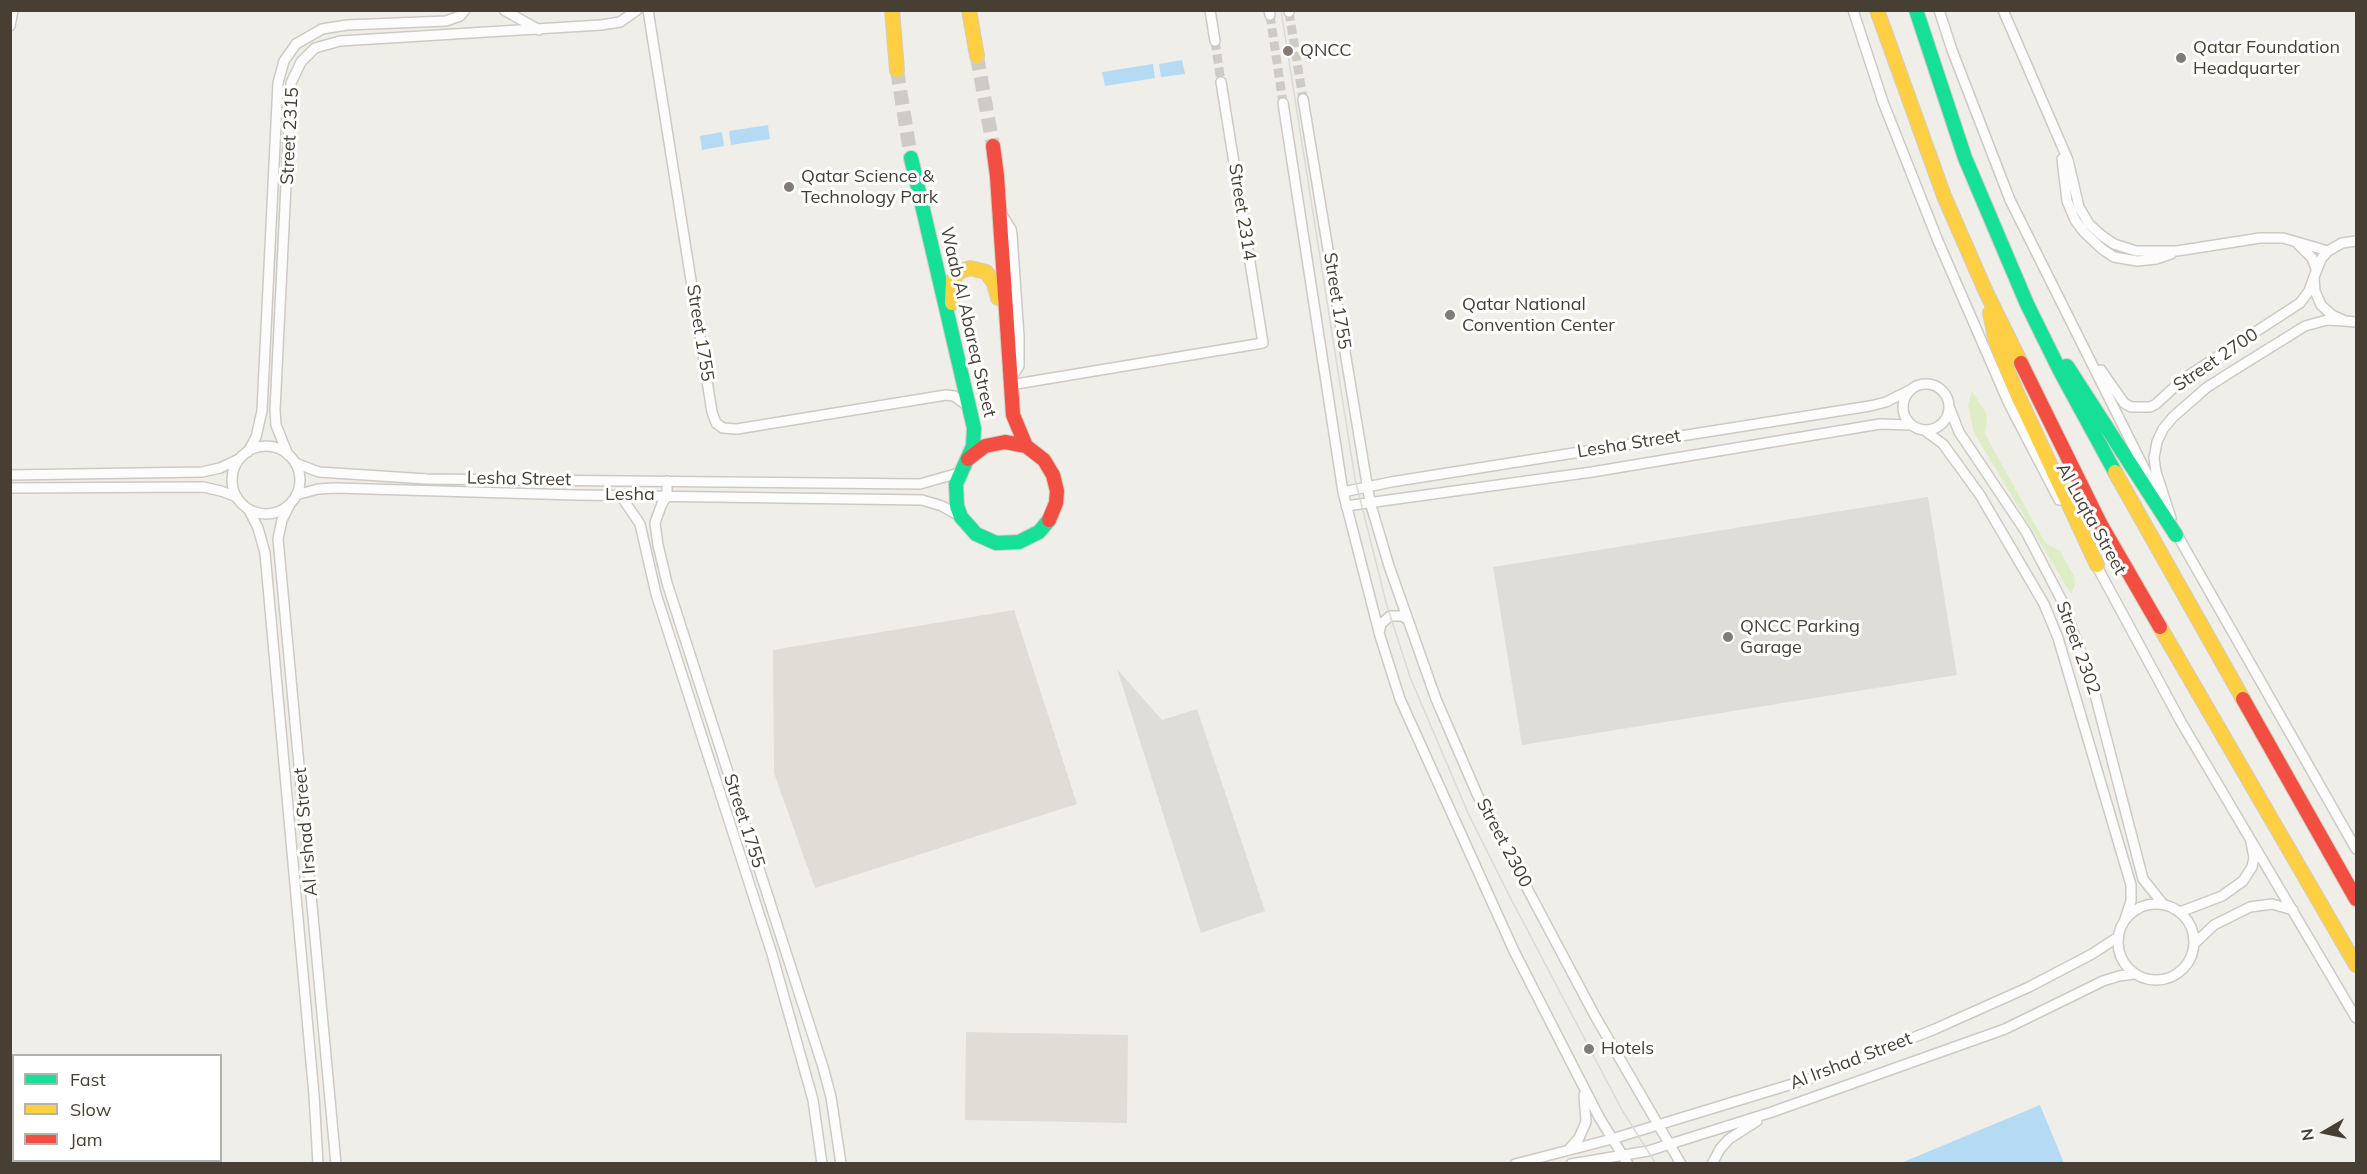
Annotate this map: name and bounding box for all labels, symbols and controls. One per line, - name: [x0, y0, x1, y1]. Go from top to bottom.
- place label: Qatar Foundation Headquarter: [2193, 37, 2340, 80]
- place label: QNCC: [1300, 40, 1352, 62]
- marker: QNCC: [1281, 44, 1295, 58]
- marker: Qatar Foundation Headquarter: [2174, 51, 2188, 65]
- street label: Street 2315: [277, 87, 303, 185]
- street label: Street 2314: [1224, 162, 1260, 262]
- place label: Qatar Science & Technology Park: [801, 166, 938, 208]
- marker: Qatar Science & Technology Park: [782, 180, 796, 194]
- street label: Waab Al Abareq Street: [936, 225, 1000, 419]
- street label: Street 1755: [1319, 251, 1355, 351]
- street label: Street 1755: [682, 283, 718, 383]
- place label: Qatar National Convention Center: [1462, 294, 1615, 336]
- marker: Qatar National Convention Center: [1443, 308, 1457, 322]
- street label: Street 2700: [2169, 324, 2263, 396]
- street label: Lesha Street: [1576, 425, 1682, 463]
- street label: Al Luqta Street: [2051, 459, 2131, 579]
- street label: Lesha Street: [467, 467, 571, 491]
- street label: Lesha: [605, 484, 655, 506]
- street label: Street 2302: [2051, 598, 2105, 698]
- place label: QNCC Parking Garage: [1740, 616, 1860, 658]
- marker: QNCC Parking Garage: [1721, 630, 1735, 644]
- street label: Al Irshad Street: [290, 767, 322, 897]
- street label: Street 1755: [719, 771, 769, 871]
- street label: Street 2300: [1472, 795, 1536, 891]
- street label: Al Irshad Street: [1787, 1028, 1915, 1094]
- place label: Hotels: [1601, 1038, 1654, 1060]
- marker: Hotels: [1582, 1042, 1596, 1056]
- legend: [12, 1054, 222, 1162]
- text: Fast: [70, 1068, 106, 1091]
- text: Slow: [70, 1098, 111, 1121]
- north arrow: [2295, 1102, 2355, 1162]
- text: N: [2296, 1127, 2318, 1142]
- text: Jam: [70, 1128, 103, 1151]

